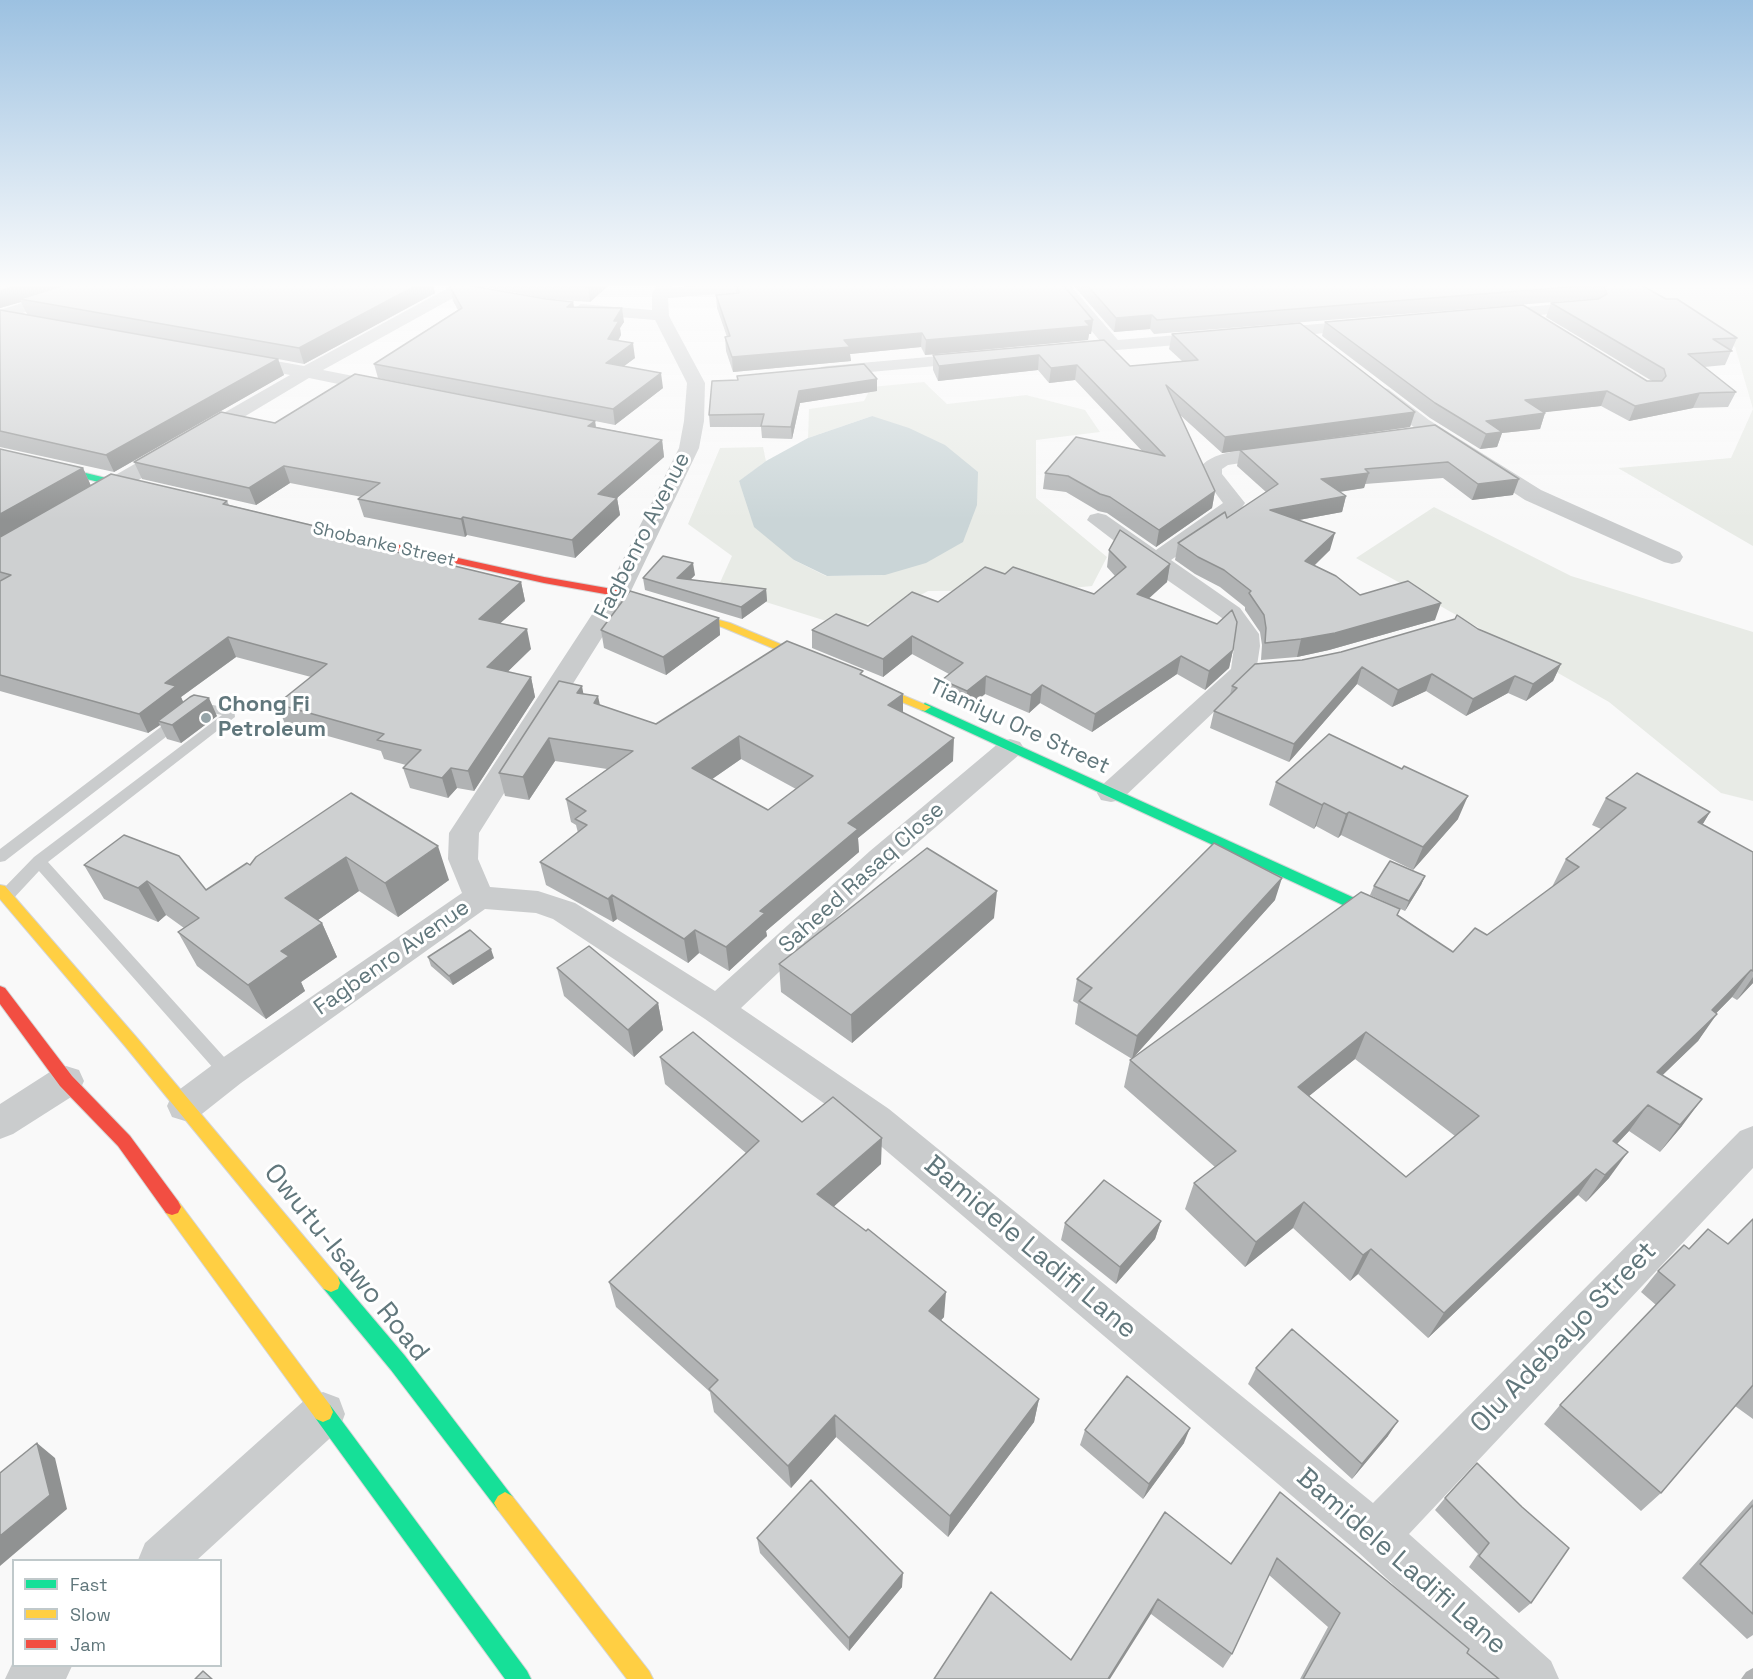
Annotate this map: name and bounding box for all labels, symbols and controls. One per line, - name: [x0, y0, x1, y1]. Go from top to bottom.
- street label: Fagbenro Avenue: [590, 448, 696, 624]
- street label: Shobanke Street: [311, 518, 457, 572]
- street label: Tiamiyu Ore Street: [925, 674, 1113, 780]
- place label: Chong Fi Petroleum: [218, 692, 326, 744]
- marker: Chong Fi Petroleum: [199, 711, 213, 725]
- street label: Saheed Rasaq Close: [774, 797, 950, 959]
- street label: Fagbenro Avenue: [309, 894, 475, 1022]
- street label: Bamidele Ladifi Lane: [917, 1150, 1143, 1346]
- street label: Owutu-Isawo Road: [256, 1158, 436, 1368]
- street label: Olu Adebayo Street: [1464, 1235, 1664, 1441]
- street label: Bamidele Ladifi Lane: [1289, 1462, 1513, 1662]
- legend: [12, 1559, 222, 1667]
- text: Fast: [70, 1573, 107, 1596]
- text: Slow: [70, 1603, 111, 1626]
- text: Jam: [70, 1633, 106, 1656]

